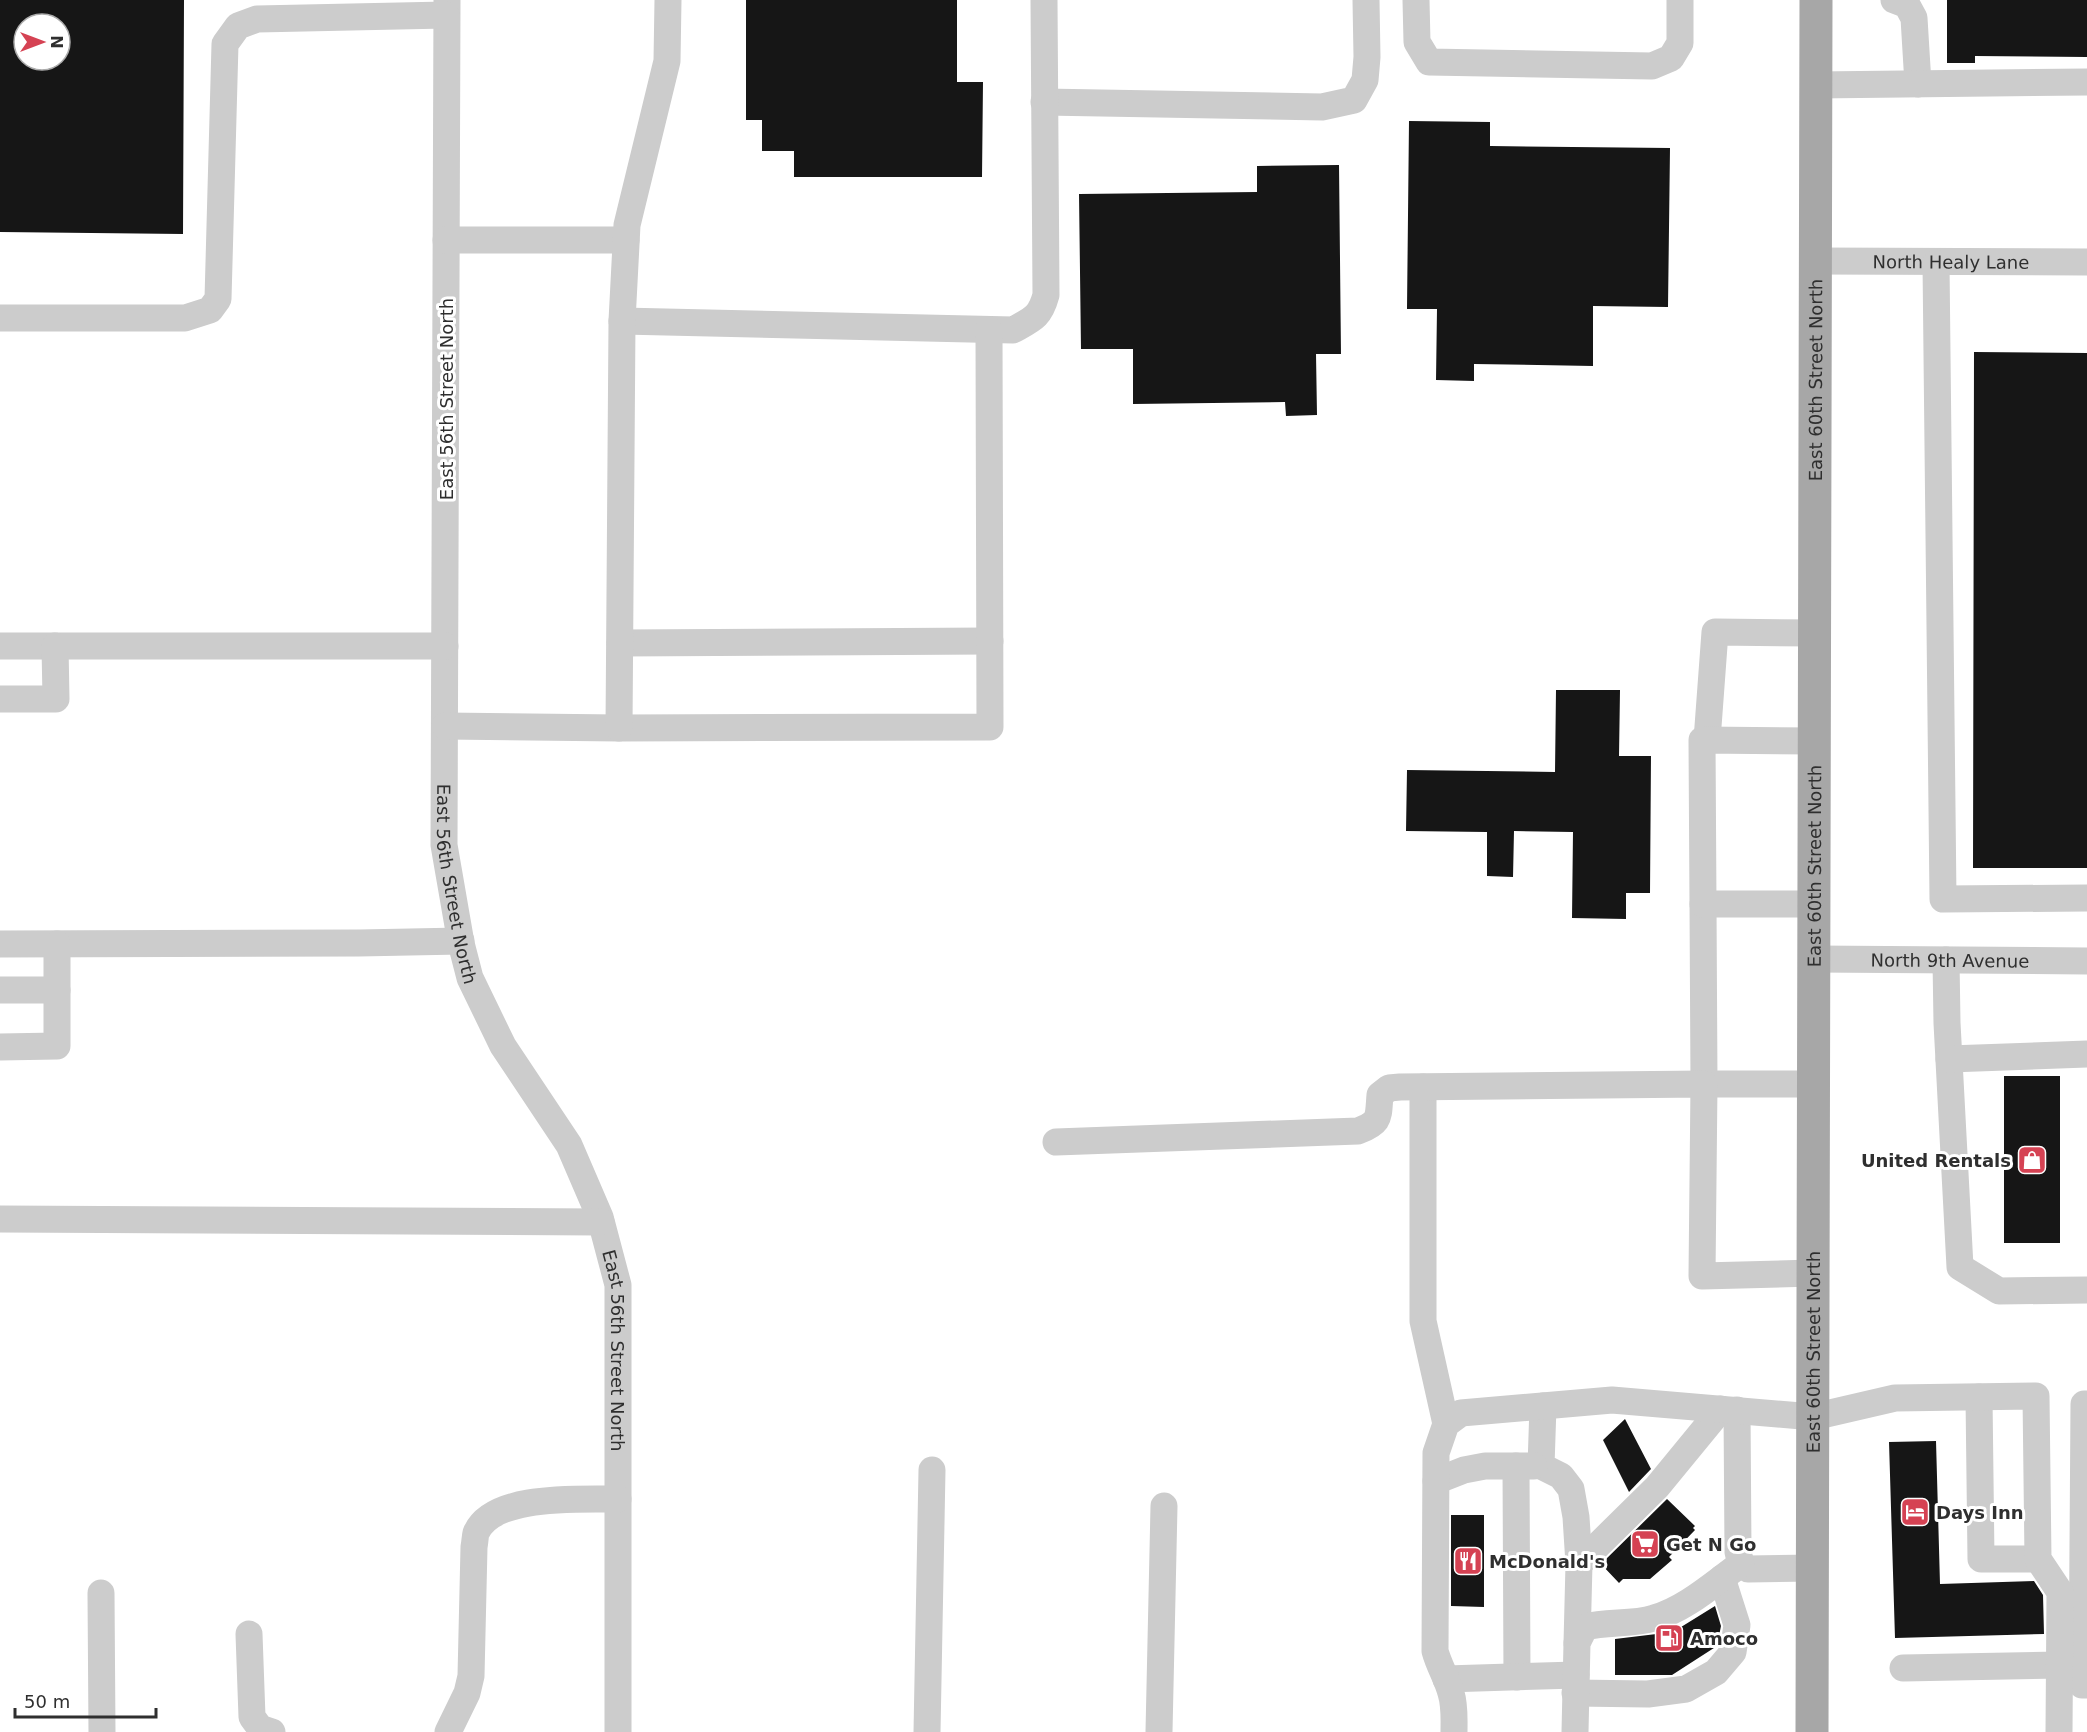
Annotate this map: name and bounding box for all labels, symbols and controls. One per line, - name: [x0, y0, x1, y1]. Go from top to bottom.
- north arrow: [12, 12, 72, 72]
- text: N: [47, 35, 66, 49]
- street label: North Healy Lane: [1873, 251, 2029, 272]
- street label: East 60th Street North: [1804, 279, 1826, 481]
- street label: East 56th Street North: [436, 298, 457, 500]
- street label: East 60th Street North: [1803, 765, 1825, 967]
- street label: East 56th Street North: [433, 784, 482, 986]
- street label: North 9th Avenue: [1871, 949, 2029, 971]
- shop icon: United Rentals: [2016, 1144, 2048, 1176]
- place label: United Rentals: [1861, 1150, 2011, 1171]
- street label: East 56th Street North: [599, 1247, 629, 1451]
- street label: East 60th Street North: [1802, 1251, 1824, 1453]
- hotel icon: Days Inn: [1899, 1496, 1931, 1528]
- place label: Days Inn: [1936, 1502, 2024, 1523]
- supermarket icon: Get N Go: [1629, 1528, 1661, 1560]
- place label: Get N Go: [1666, 1534, 1756, 1555]
- restaurant icon: McDonald's: [1452, 1545, 1484, 1577]
- place label: McDonald's: [1489, 1551, 1605, 1572]
- fuel station icon: Amoco: [1653, 1622, 1685, 1654]
- place label: Amoco: [1690, 1628, 1758, 1649]
- scale bar: [15, 1681, 156, 1719]
- text: 50 m: [24, 1691, 70, 1712]

